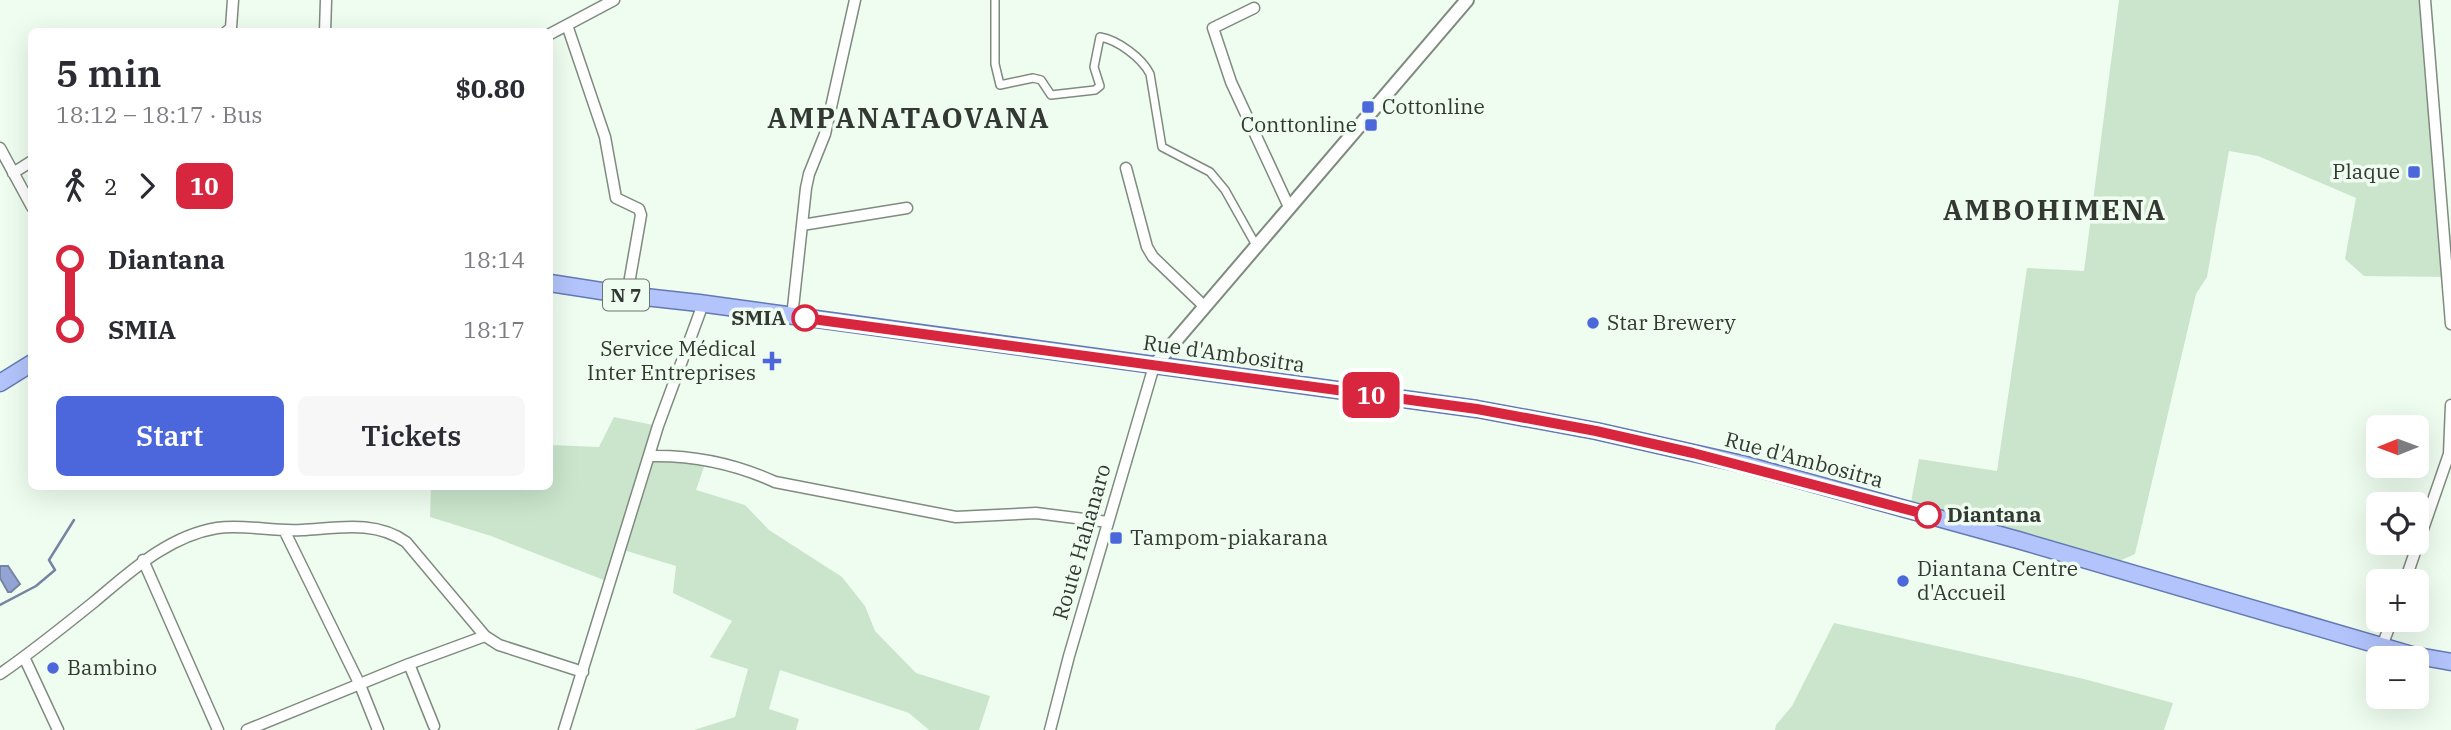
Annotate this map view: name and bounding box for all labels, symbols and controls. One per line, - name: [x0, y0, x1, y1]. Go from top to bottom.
- text: 5 min: [56, 48, 162, 97]
- text: $0.80: [455, 71, 525, 105]
- place label: Cottonline: [1382, 92, 1485, 120]
- text: 18:12 – 18:17 · Bus: [56, 99, 263, 129]
- district label: AMPANATAOVANA: [767, 99, 1051, 136]
- marker: Cottonline: [1360, 99, 1376, 115]
- place label: Conttonline: [1241, 110, 1357, 138]
- marker: Conttonline: [1363, 117, 1379, 133]
- place label: Plaque: [2332, 157, 2400, 185]
- marker: Plaque: [2406, 164, 2422, 180]
- icon: walk: [56, 167, 94, 205]
- icon: forward: [128, 167, 166, 205]
- text: 10: [190, 170, 219, 202]
- text: 2: [104, 171, 118, 201]
- district label: AMBOHIMENA: [1943, 191, 2167, 228]
- text: Diantana: [108, 242, 225, 276]
- text: 18:14: [463, 244, 525, 274]
- road number: N 7: [603, 280, 649, 310]
- place label: SMIA: [731, 303, 786, 331]
- marker: SMIA: [792, 305, 818, 331]
- place label: Star Brewery: [1607, 308, 1736, 336]
- text: SMIA: [108, 312, 176, 346]
- text: 18:17: [463, 314, 525, 344]
- marker: Star Brewery: [1585, 315, 1601, 331]
- street label: Rue d'Ambositra: [1141, 328, 1307, 378]
- place label: Service Médical Inter Entreprises: [587, 334, 756, 386]
- marker: Service Médical Inter Entreprises: [762, 351, 782, 371]
- line badge: 10: [1340, 372, 1402, 418]
- text: 10: [1357, 379, 1385, 411]
- button: Start: [56, 396, 284, 476]
- button: Tickets: [298, 396, 525, 476]
- north arrow: [2366, 415, 2429, 478]
- map controls: [2366, 415, 2429, 709]
- street label: Rue d'Ambositra: [1722, 424, 1887, 494]
- street label: Route Hahanaro: [1045, 461, 1117, 623]
- button: locate: [2366, 492, 2429, 555]
- place label: Diantana: [1947, 500, 2042, 528]
- marker: Diantana: [1915, 502, 1941, 528]
- place label: Tampom-piakarana: [1130, 523, 1328, 551]
- marker: Tampom-piakarana: [1108, 530, 1124, 546]
- place label: Diantana Centre d'Accueil: [1917, 554, 2078, 606]
- button: +: [2366, 569, 2429, 632]
- marker: Diantana Centre d'Accueil: [1895, 573, 1911, 589]
- button: −: [2366, 646, 2429, 709]
- place label: Bambino: [67, 653, 157, 681]
- marker: Bambino: [45, 660, 61, 676]

